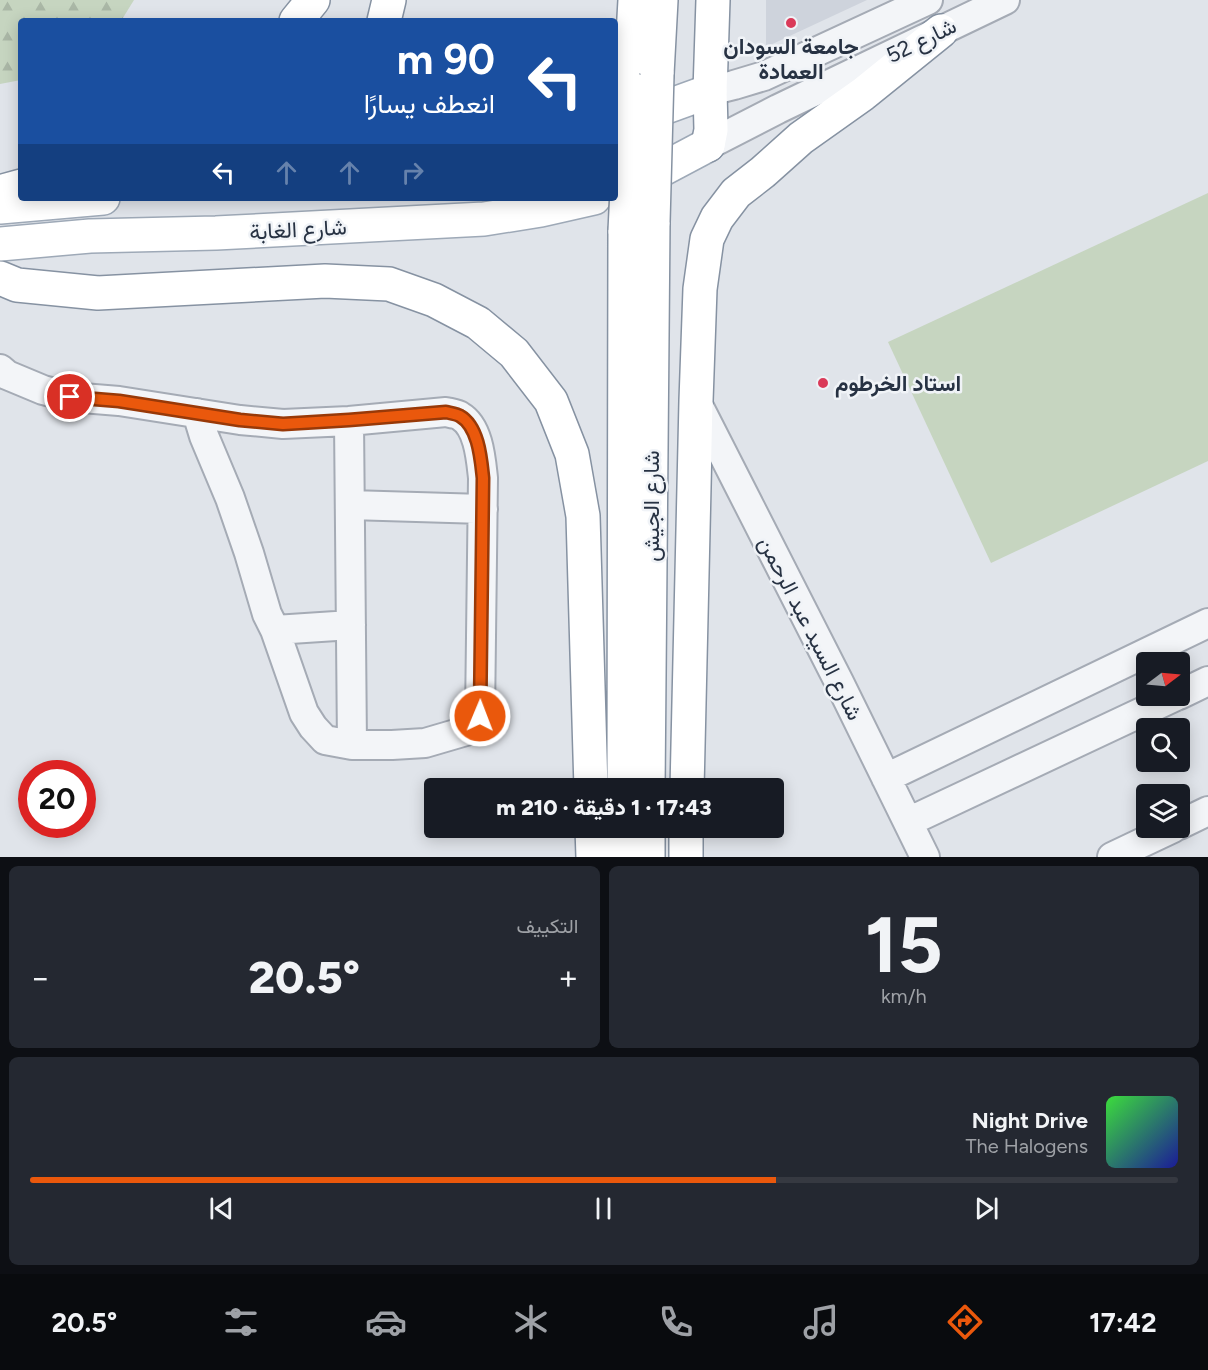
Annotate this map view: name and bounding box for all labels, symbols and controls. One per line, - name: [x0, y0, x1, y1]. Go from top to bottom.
- street label: شارع 52: [882, 12, 961, 70]
- marker: جامعة السودان العمادة: [784, 16, 798, 30]
- place label: جامعة السودان العمادة: [723, 33, 859, 85]
- text: 90 m: [397, 34, 495, 85]
- icon: left: [516, 42, 594, 120]
- text: انعطف يسارًا: [364, 87, 495, 120]
- icon: left: [207, 156, 240, 189]
- icon: ahead: [270, 156, 303, 189]
- icon: ahead: [333, 156, 366, 189]
- icon: right: [396, 156, 429, 189]
- street label: شارع الغابة: [249, 213, 347, 247]
- place label: استاد الخرطوم: [835, 370, 961, 398]
- pin: [44, 371, 95, 422]
- marker: استاد الخرطوم: [816, 376, 830, 390]
- icon: arrive: [53, 380, 86, 413]
- street label: شارع الجيش: [638, 450, 666, 562]
- street label: شارع السيد عبد الرحمن: [752, 532, 869, 725]
- north arrow: [1136, 652, 1190, 706]
- map controls: [1136, 652, 1190, 838]
- position arrow: [448, 684, 512, 748]
- button: search: [1136, 718, 1190, 772]
- speed limit sign: 20: [18, 760, 96, 838]
- button: layers: [1136, 784, 1190, 838]
- text: 17:43 · 1 دقيقة · 210 m: [496, 794, 712, 821]
- text: 15: [865, 898, 943, 992]
- text: التكييف: [516, 914, 579, 938]
- text: 20.5°: [249, 950, 360, 1004]
- text: −: [30, 958, 51, 997]
- text: +: [558, 958, 579, 997]
- text: km/h: [881, 984, 927, 1008]
- text: Night Drive: [972, 1107, 1088, 1134]
- text: The Halogens: [966, 1134, 1088, 1158]
- icon: previous: [205, 1192, 238, 1225]
- icon: pause: [587, 1192, 620, 1225]
- icon: next: [970, 1192, 1003, 1225]
- icon: filters: [220, 1301, 262, 1343]
- icon: car: [365, 1301, 407, 1343]
- icon: climate: [510, 1301, 552, 1343]
- icon: phone: [655, 1301, 697, 1343]
- icon: music: [800, 1301, 842, 1343]
- icon: directions: [944, 1301, 986, 1343]
- text: 20.5°: [51, 1306, 117, 1339]
- text: 17:42: [1089, 1306, 1157, 1339]

